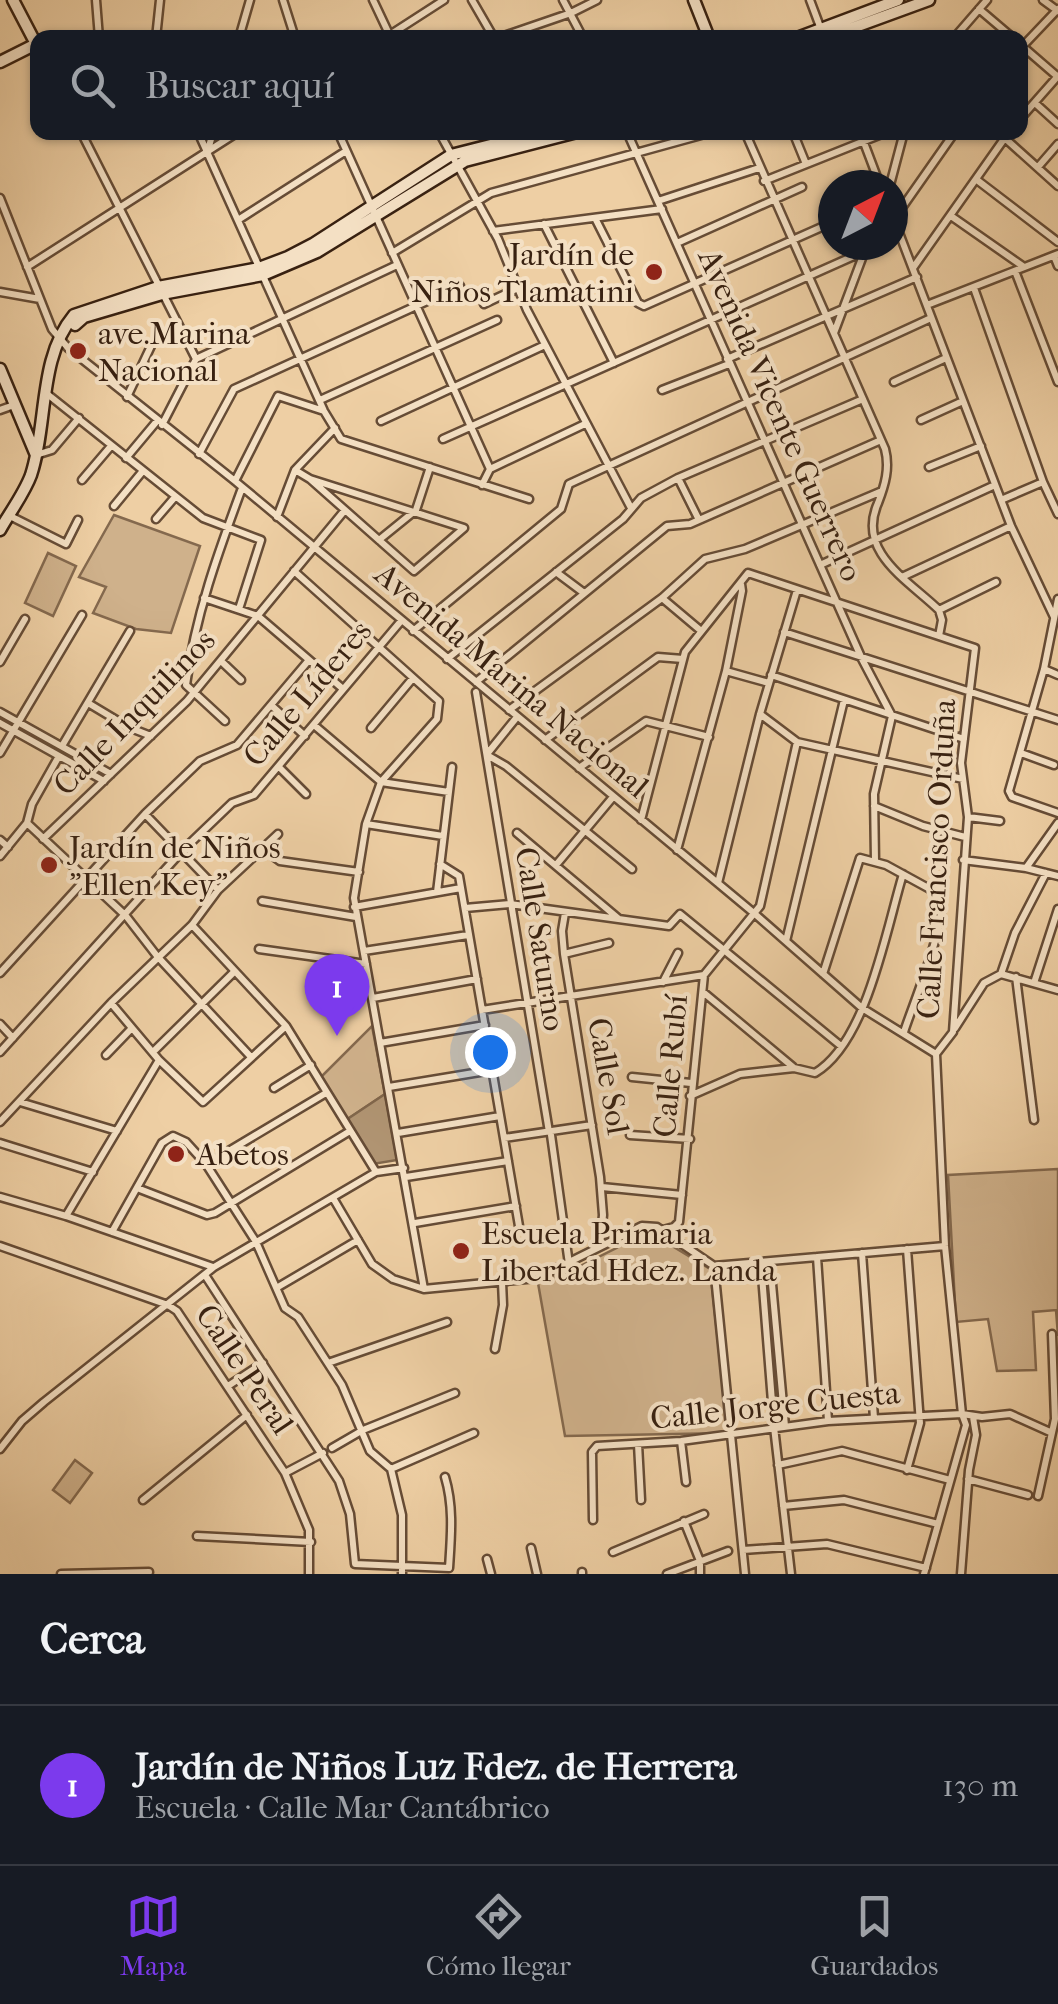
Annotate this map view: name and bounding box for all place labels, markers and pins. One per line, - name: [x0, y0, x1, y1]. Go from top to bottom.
- place label: Jardín de Niños Tlamatini: [411, 236, 635, 310]
- marker: Jardín de Niños Tlamatini: [643, 261, 665, 283]
- place label: ave.Marina Nacional: [98, 315, 251, 389]
- marker: ave.Marina Nacional: [67, 340, 89, 362]
- place label: Jardín de Niños "Ellen Key": [66, 829, 281, 903]
- marker: Jardín de Niños "Ellen Key": [38, 854, 60, 876]
- pin: 1: [304, 954, 370, 1036]
- place label: Abetos: [194, 1136, 289, 1173]
- marker: Abetos: [165, 1143, 187, 1165]
- place label: Escuela Primaria Libertad Hdez. Landa: [481, 1215, 778, 1289]
- marker: Escuela Primaria Libertad Hdez. Landa: [450, 1240, 472, 1262]

